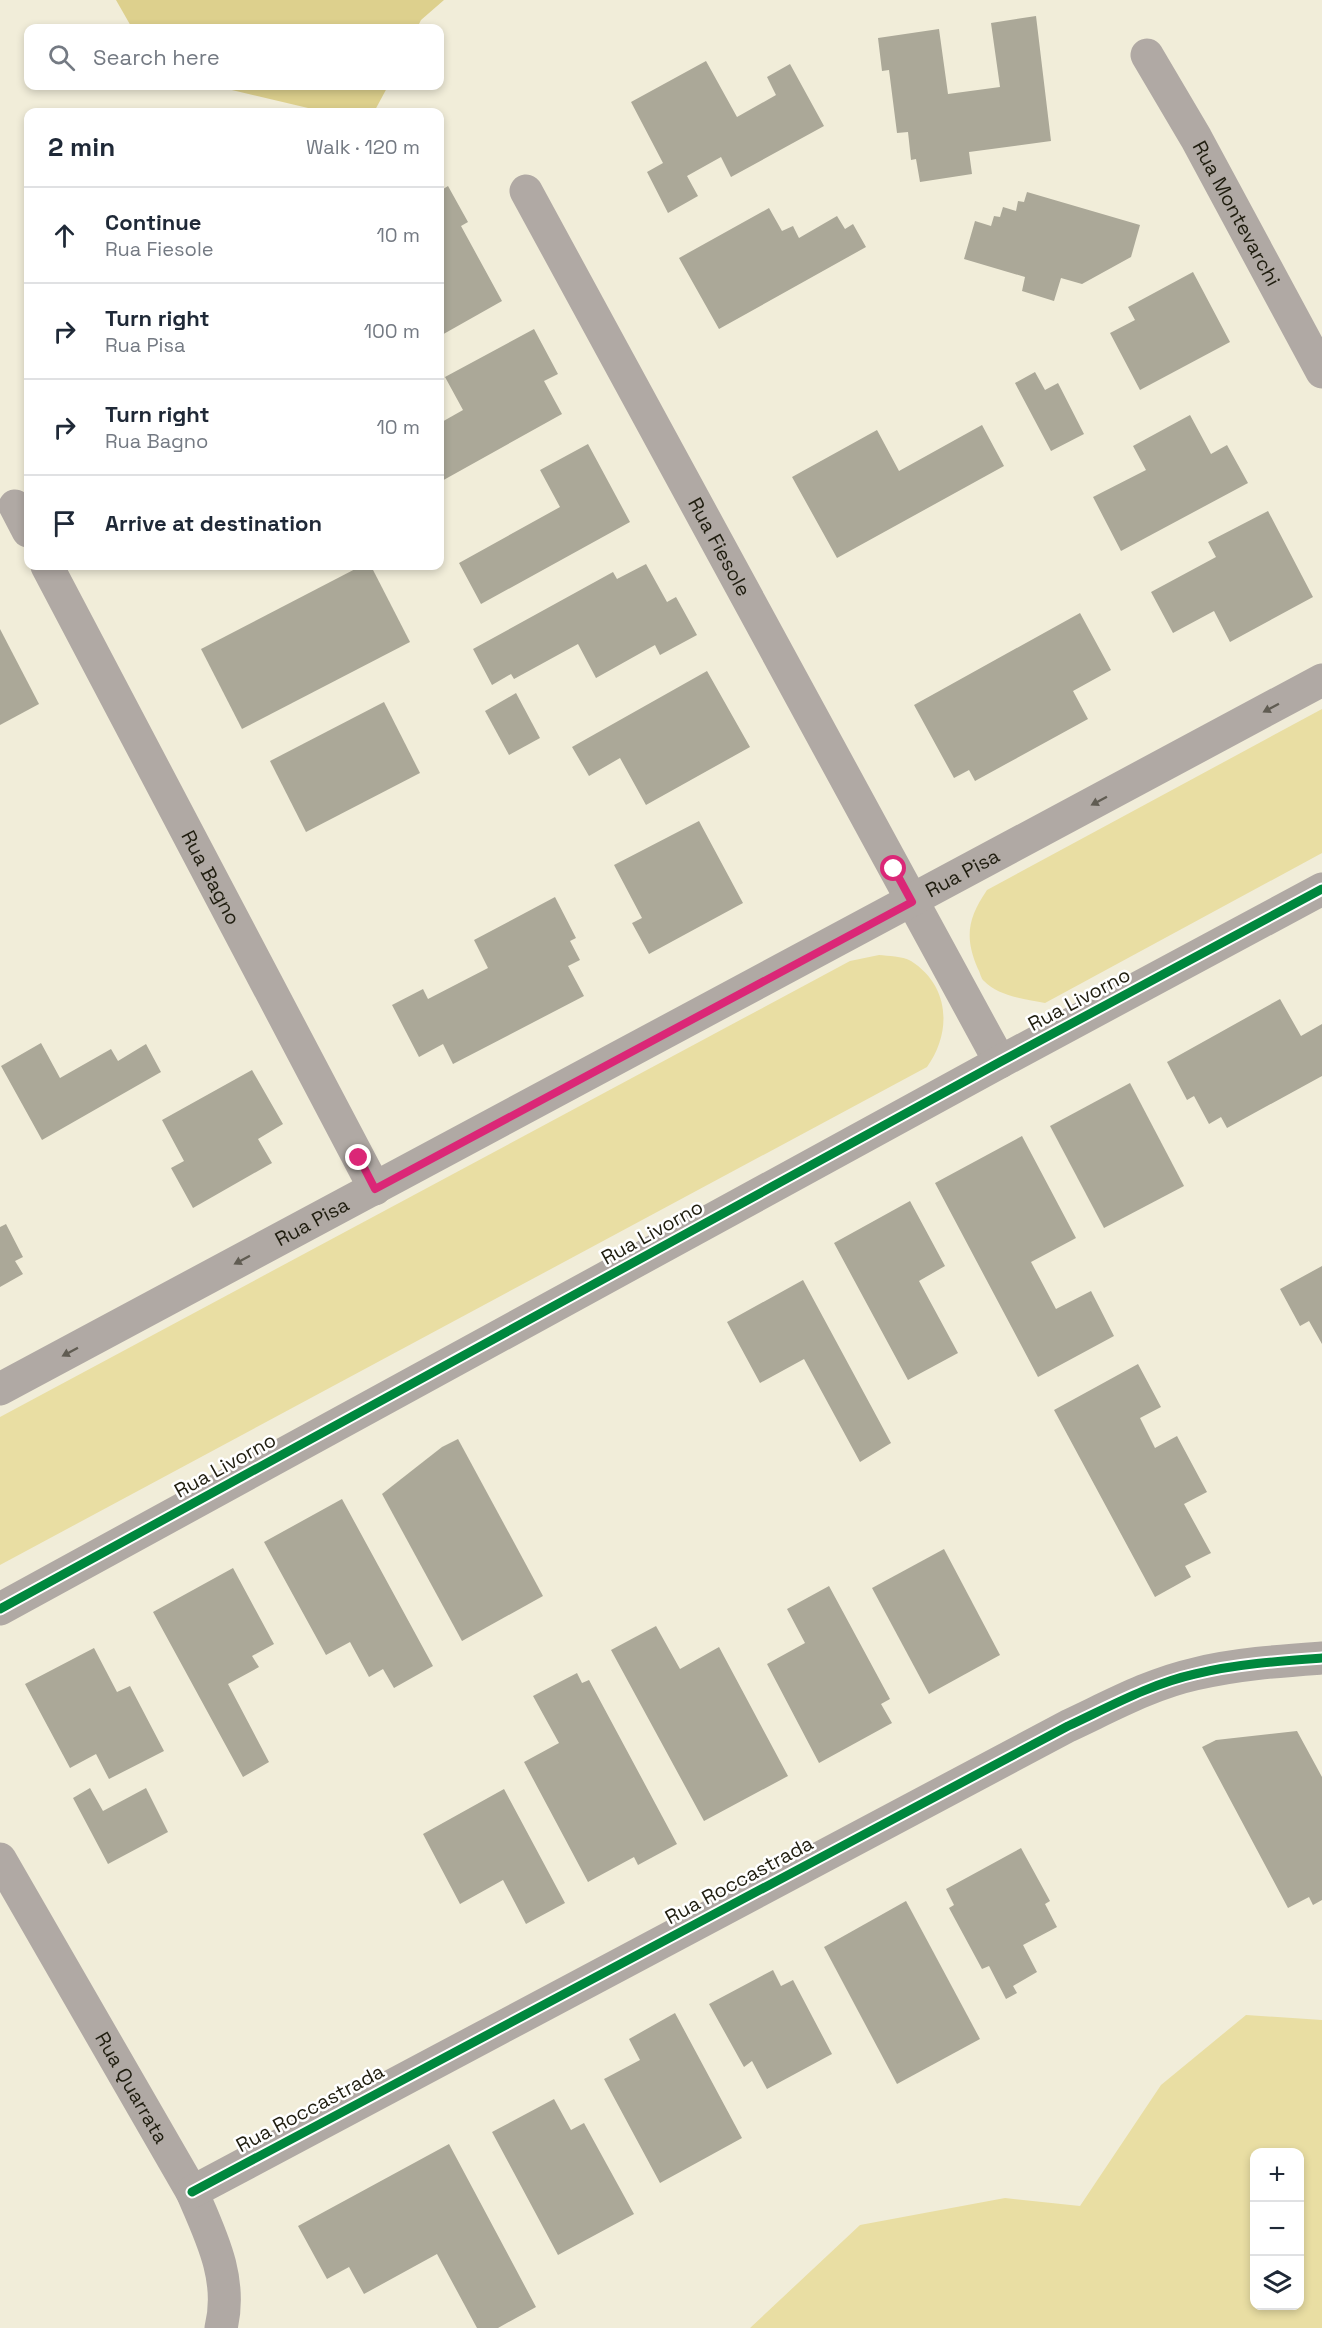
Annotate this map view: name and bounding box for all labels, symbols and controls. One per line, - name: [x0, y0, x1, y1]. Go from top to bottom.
- search box: [24, 24, 444, 90]
- icon: search: [45, 41, 78, 74]
- text: Search here: [93, 43, 220, 71]
- text: 2 min: [48, 130, 115, 164]
- text: Walk · 120 m: [306, 134, 420, 160]
- street label: Rua Montevarchi: [1187, 136, 1286, 291]
- text: Continue: [105, 208, 201, 236]
- icon: ahead: [48, 219, 81, 252]
- text: 10 m: [376, 222, 420, 248]
- text: Rua Fiesole: [105, 236, 214, 262]
- text: Turn right: [105, 304, 210, 332]
- icon: right: [48, 315, 81, 348]
- text: 100 m: [364, 318, 420, 344]
- text: Rua Pisa: [105, 332, 185, 358]
- text: Turn right: [105, 400, 210, 428]
- icon: right: [48, 411, 81, 444]
- text: 10 m: [376, 414, 420, 440]
- text: Rua Bagno: [105, 428, 208, 454]
- street label: Rua Fiesole: [682, 493, 757, 601]
- icon: arrive: [48, 507, 81, 540]
- text: Arrive at destination: [105, 509, 322, 537]
- one-way arrow: [1262, 703, 1279, 713]
- one-way arrow: [1090, 796, 1107, 806]
- street label: Rua Bagno: [175, 826, 247, 929]
- street label: Rua Pisa: [921, 842, 1004, 903]
- route start: [880, 855, 906, 881]
- street label: Rua Livorno: [1023, 961, 1135, 1037]
- route end: [345, 1144, 371, 1170]
- street label: Rua Pisa: [270, 1191, 354, 1252]
- street label: Rua Livorno: [597, 1193, 707, 1271]
- one-way arrow: [234, 1255, 251, 1265]
- one-way arrow: [61, 1347, 78, 1357]
- street label: Rua Livorno: [170, 1426, 280, 1504]
- street label: Rua Roccastrada: [660, 1830, 818, 1930]
- street label: Rua Quarrata: [89, 2027, 174, 2148]
- street label: Rua Roccastrada: [231, 2058, 389, 2158]
- map controls: [1250, 2148, 1304, 2310]
- button: +: [1250, 2148, 1304, 2202]
- button: −: [1250, 2202, 1304, 2256]
- button: layers: [1250, 2256, 1304, 2310]

